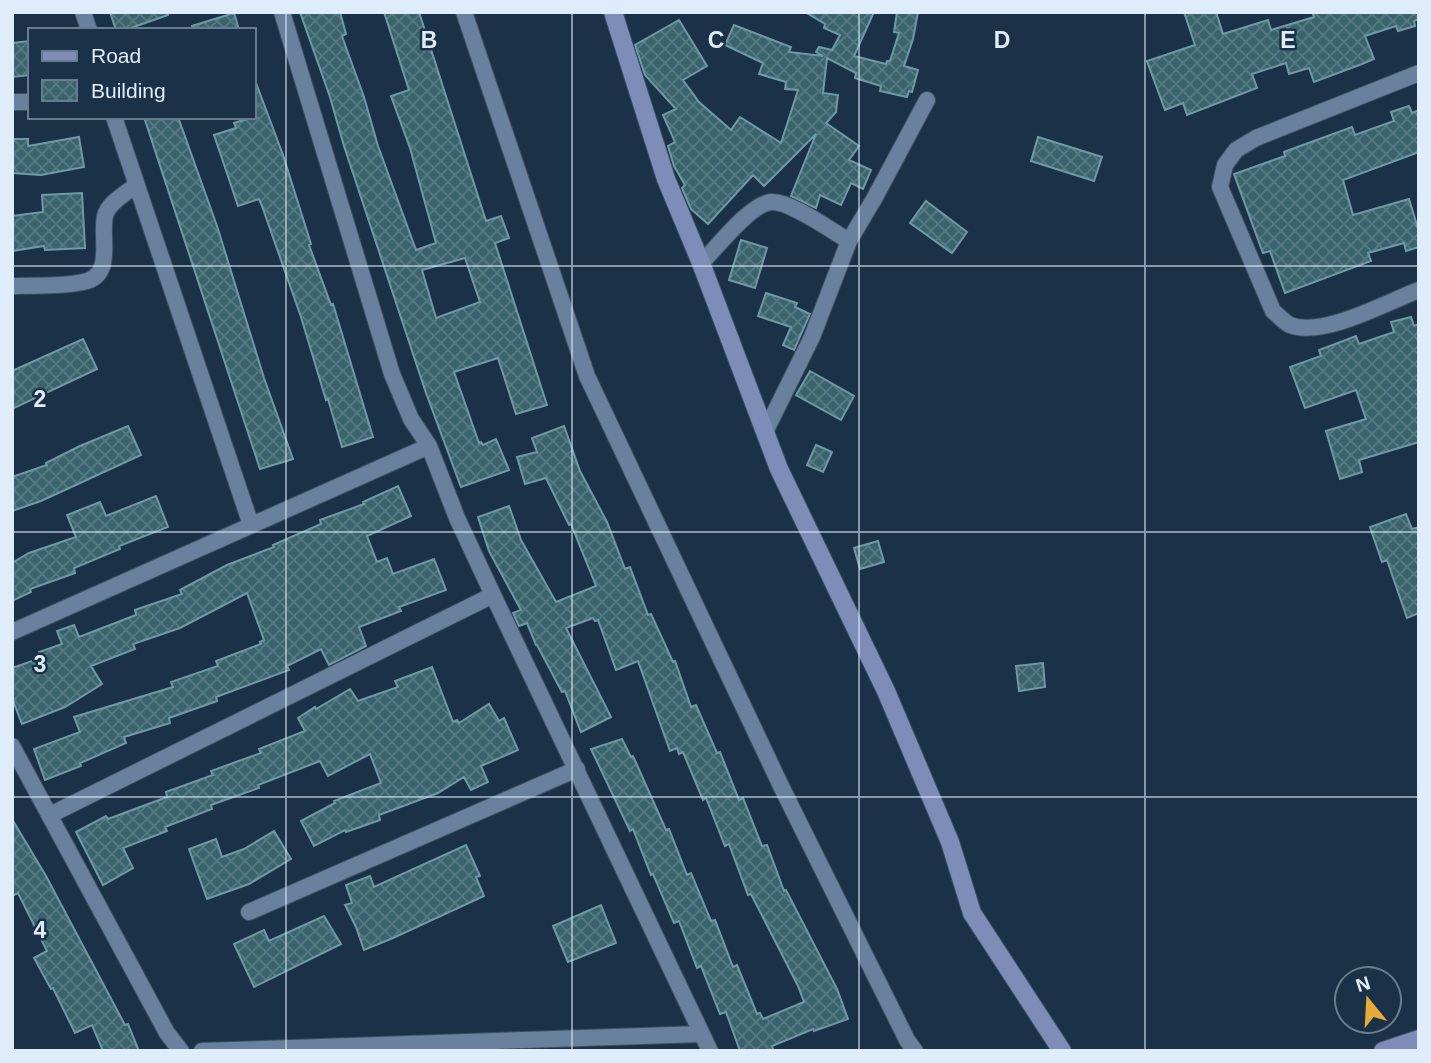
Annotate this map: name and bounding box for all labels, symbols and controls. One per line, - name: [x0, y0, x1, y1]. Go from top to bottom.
- text: B: [421, 27, 437, 53]
- text: C: [708, 27, 724, 53]
- text: D: [994, 27, 1010, 53]
- text: E: [1280, 27, 1296, 53]
- legend: [28, 28, 256, 119]
- text: Road: [91, 44, 141, 67]
- text: Building: [91, 79, 166, 102]
- text: 2: [34, 386, 46, 412]
- text: 3: [34, 651, 46, 677]
- text: 4: [34, 917, 47, 943]
- north arrow: [1333, 965, 1403, 1035]
- text: N: [1353, 972, 1373, 996]

